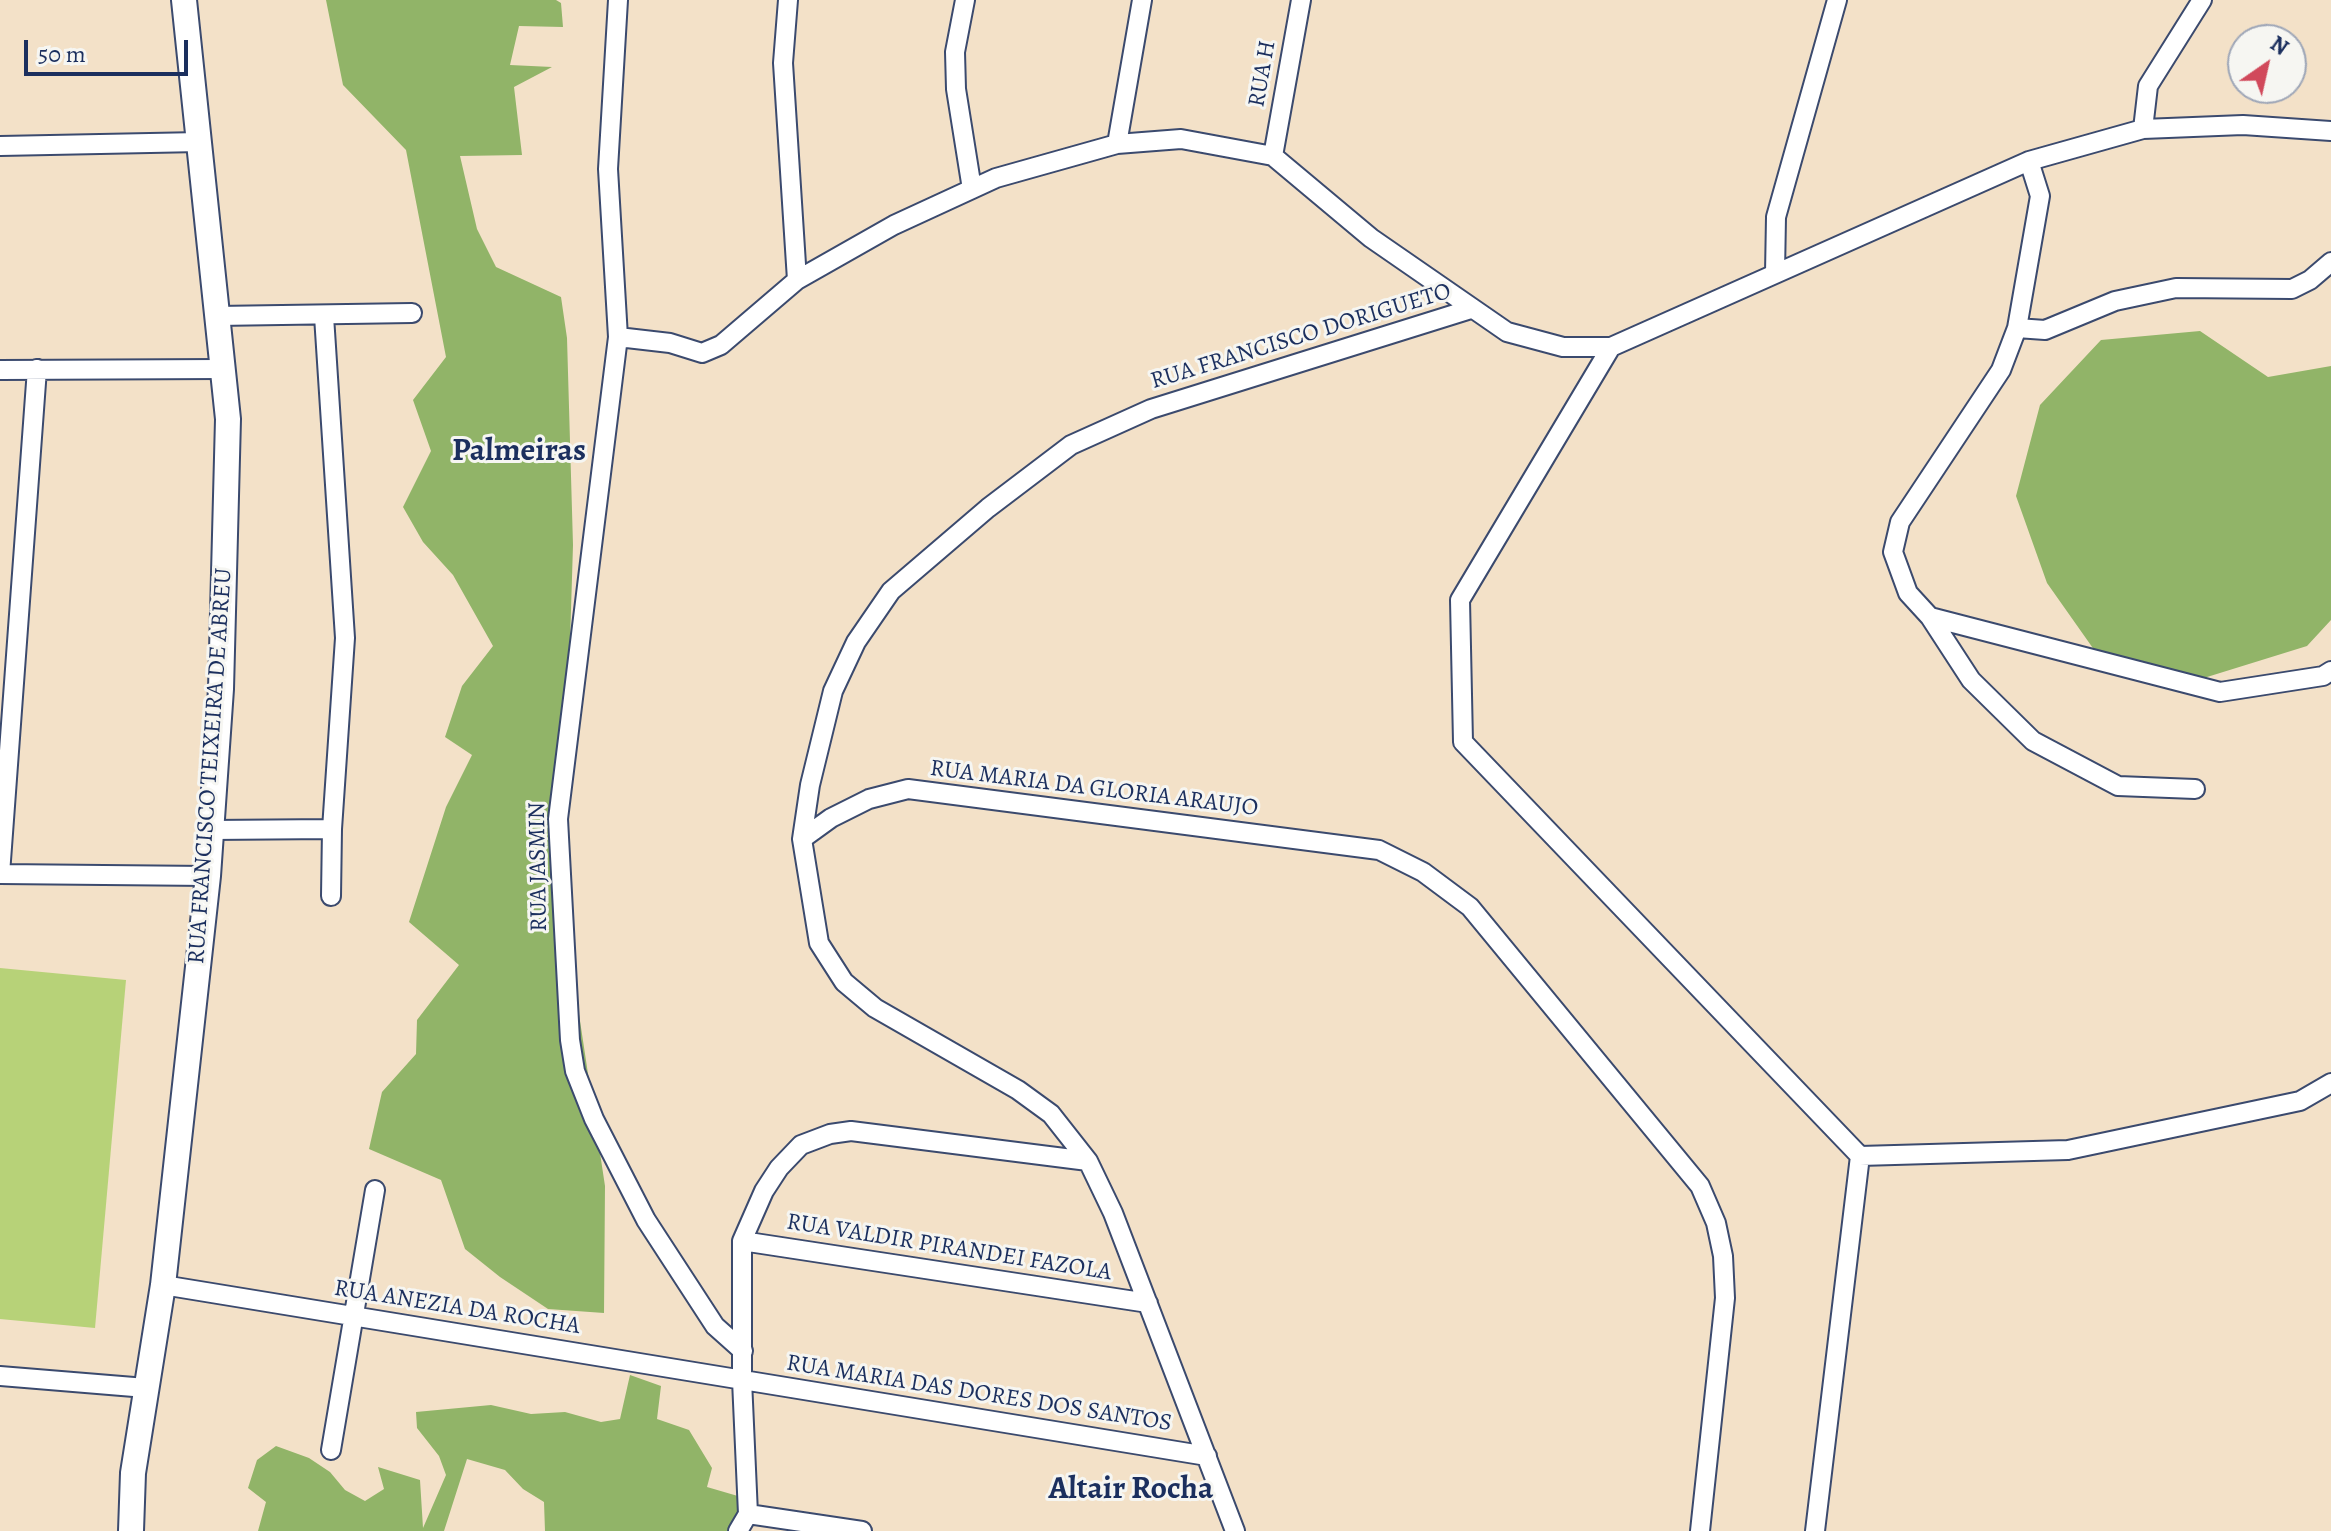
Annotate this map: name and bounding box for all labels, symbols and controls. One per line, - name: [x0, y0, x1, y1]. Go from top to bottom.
- scale bar: [28, 24, 192, 74]
- north arrow: [2227, 24, 2307, 104]
- text: N: [2264, 29, 2294, 63]
- text: 50 m: [38, 38, 86, 70]
- street label: RUA H: [1243, 38, 1283, 110]
- street label: RUA FRANCISCO DORIGUETO: [1147, 278, 1455, 396]
- district label: Palmeiras: [452, 433, 586, 471]
- street label: RUA FRANCISCO TEIXEIRA DE ABREU: [183, 567, 239, 965]
- street label: RUA MARIA DA GLORIA ARAUJO: [928, 755, 1260, 823]
- street label: RUA JASMIN: [523, 802, 555, 932]
- street label: RUA VALDIR PIRANDEI FAZOLA: [784, 1208, 1114, 1288]
- street label: RUA ANEZIA DA ROCHA: [332, 1274, 582, 1342]
- street label: RUA MARIA DAS DORES DOS SANTOS: [784, 1349, 1174, 1439]
- district label: Altair Rocha: [1049, 1471, 1213, 1509]

